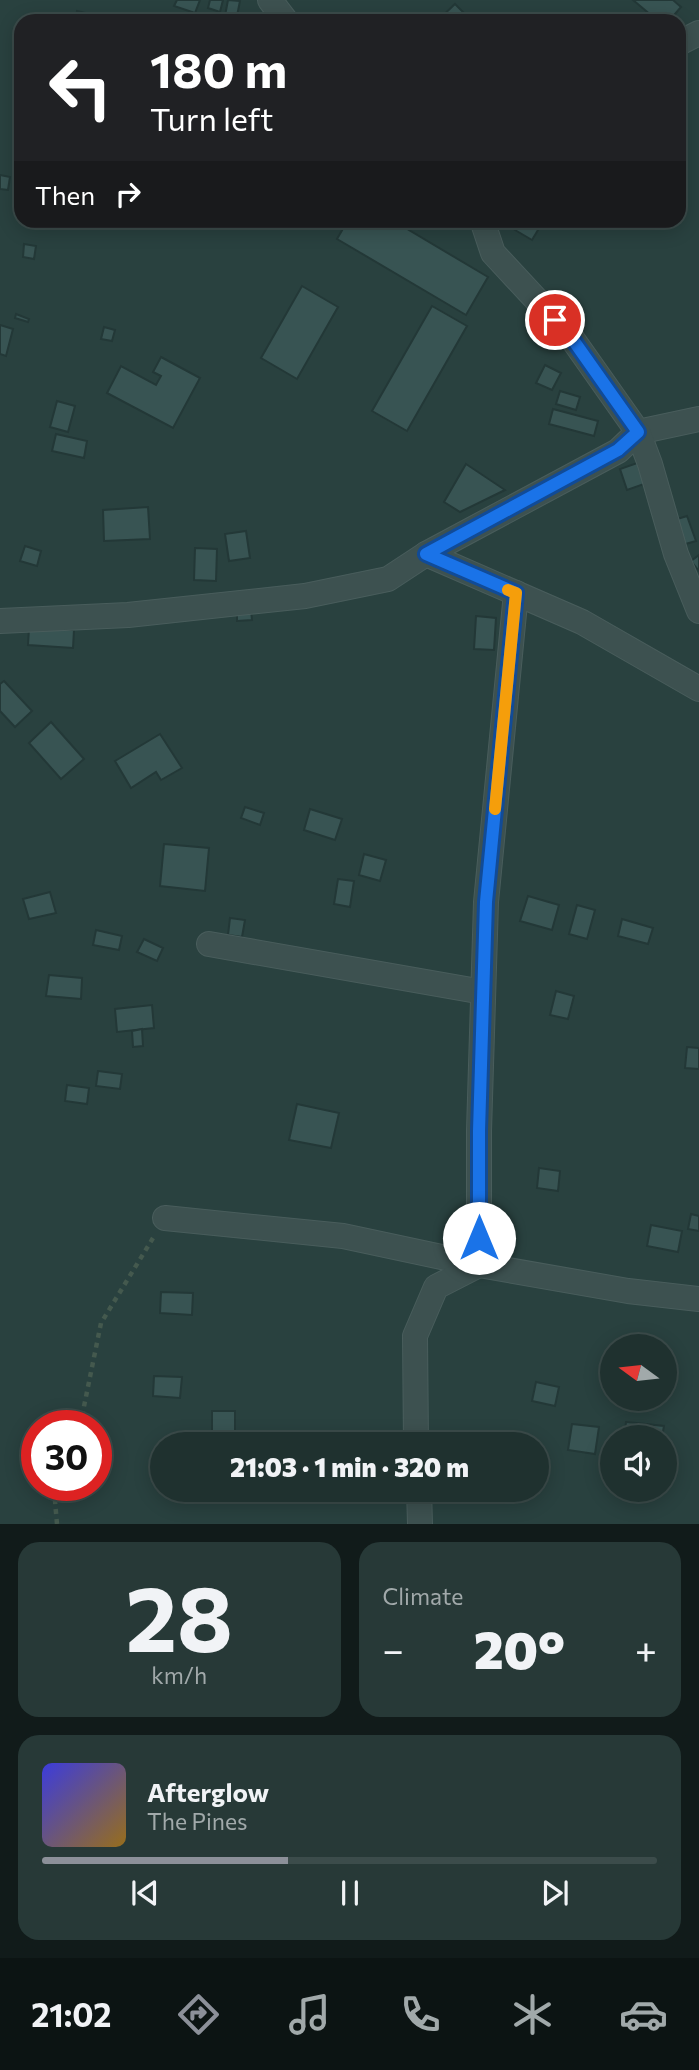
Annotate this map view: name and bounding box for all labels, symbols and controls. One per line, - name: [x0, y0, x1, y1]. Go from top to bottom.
- text: 180 m: [150, 38, 287, 98]
- icon: left: [35, 42, 126, 133]
- text: Turn left: [150, 98, 274, 138]
- icon: right: [109, 175, 147, 213]
- text: Then: [35, 179, 95, 210]
- pin: [525, 290, 585, 350]
- icon: arrive: [536, 301, 574, 339]
- position arrow: [442, 1201, 516, 1275]
- north arrow: [600, 1334, 677, 1410]
- map controls: [600, 1334, 677, 1502]
- speed limit sign: 30: [21, 1410, 112, 1501]
- button: sound: [600, 1425, 677, 1502]
- text: 21:03 · 1 min · 320 m: [230, 1451, 469, 1482]
- text: 28: [126, 1559, 233, 1671]
- text: Climate: [383, 1582, 464, 1610]
- text: 20°: [474, 1616, 565, 1680]
- text: −: [383, 1625, 404, 1672]
- text: +: [635, 1625, 657, 1672]
- text: km/h: [151, 1661, 207, 1689]
- text: Afterglow: [147, 1776, 269, 1807]
- text: The Pines: [147, 1807, 248, 1835]
- icon: previous: [126, 1874, 164, 1912]
- icon: pause: [331, 1874, 369, 1912]
- icon: next: [536, 1874, 574, 1912]
- icon: directions: [174, 1990, 223, 2039]
- icon: music: [285, 1990, 334, 2039]
- icon: phone: [396, 1990, 445, 2039]
- icon: climate: [508, 1990, 557, 2039]
- icon: car: [619, 1990, 668, 2039]
- text: 21:02: [31, 1994, 112, 2034]

